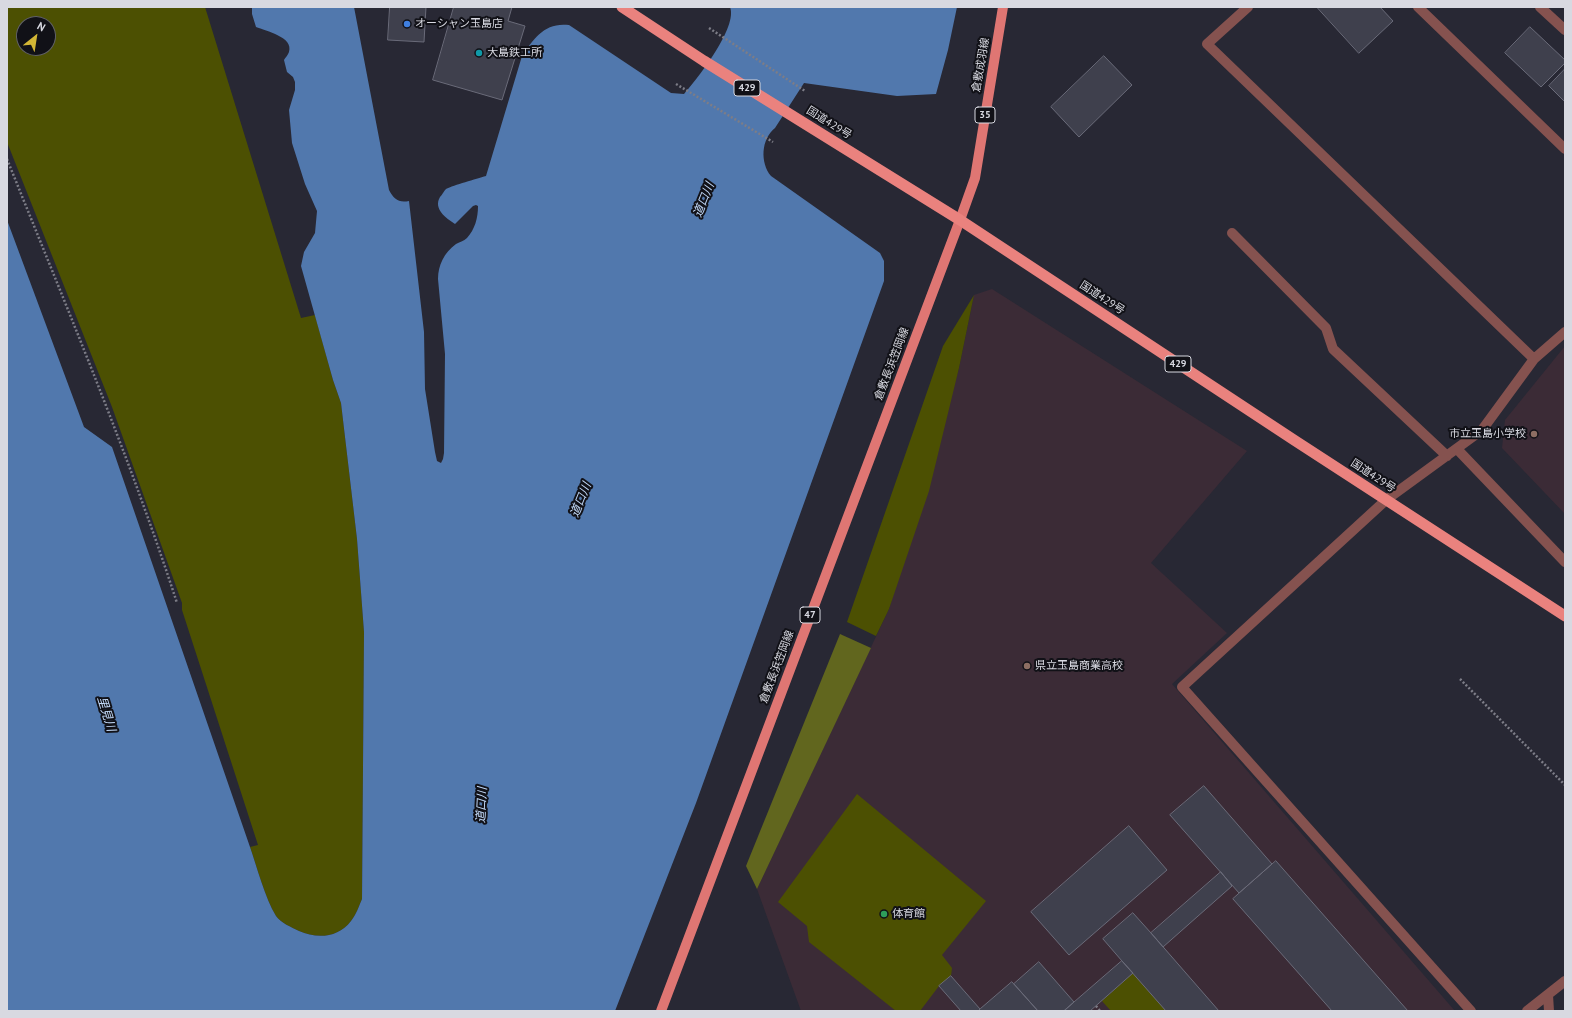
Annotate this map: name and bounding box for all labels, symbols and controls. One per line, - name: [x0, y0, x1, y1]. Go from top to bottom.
- north arrow: [16, 16, 56, 56]
- place label: オーシャン玉島店: [415, 17, 503, 31]
- text: N: [35, 19, 48, 34]
- marker: オーシャン玉島店: [402, 19, 412, 29]
- street label: 倉敷成羽線: [970, 37, 992, 93]
- place label: 大島鉄工所: [487, 46, 542, 60]
- marker: 大島鉄工所: [474, 48, 484, 58]
- road number: 429: [734, 80, 760, 96]
- street label: 国道429号: [804, 104, 854, 142]
- road number: 35: [975, 107, 995, 123]
- water label: 道口川: [691, 181, 717, 219]
- street label: 国道429号: [1077, 279, 1127, 317]
- street label: 倉敷長浜笠岡線: [872, 326, 912, 402]
- road number: 429: [1165, 356, 1191, 372]
- place label: 市立玉島小学校: [1449, 427, 1526, 441]
- marker: 市立玉島小学校: [1529, 429, 1539, 439]
- street label: 国道429号: [1348, 457, 1398, 495]
- water label: 道口川: [568, 481, 594, 519]
- road number: 47: [800, 607, 820, 623]
- street label: 倉敷長浜笠岡線: [757, 629, 797, 705]
- place label: 県立玉島商業高校: [1035, 659, 1123, 673]
- marker: 県立玉島商業高校: [1022, 661, 1032, 671]
- water label: 里見川: [94, 695, 118, 733]
- water label: 道口川: [474, 787, 490, 823]
- place label: 体育館: [892, 907, 925, 921]
- marker: 体育館: [879, 909, 889, 919]

